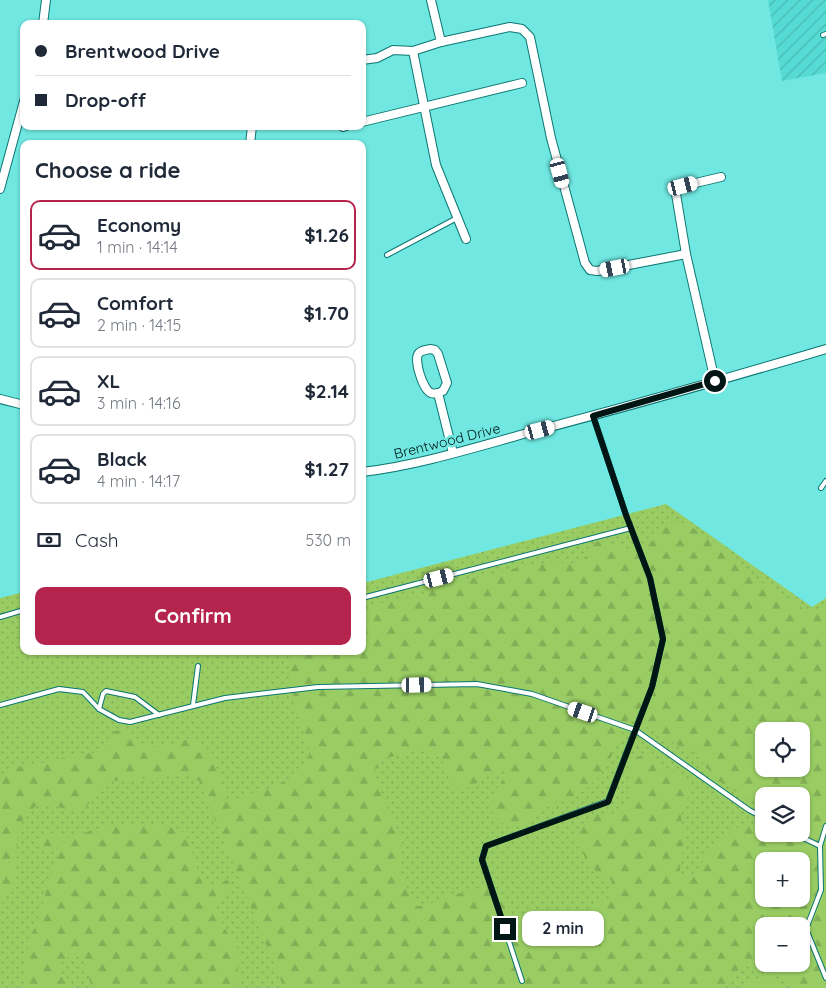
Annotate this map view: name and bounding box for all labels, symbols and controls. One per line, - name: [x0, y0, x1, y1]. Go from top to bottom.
- text: Brentwood Drive: [65, 39, 220, 63]
- text: Drop-off: [65, 88, 146, 112]
- text: Choose a ride: [35, 156, 180, 184]
- car: [548, 157, 571, 189]
- car: [666, 175, 699, 197]
- icon: car: [37, 213, 82, 258]
- text: Economy: [97, 213, 181, 237]
- text: $1.26: [304, 223, 349, 247]
- text: 1 min · 14:14: [97, 237, 178, 257]
- car: [598, 258, 631, 278]
- icon: car: [37, 291, 82, 336]
- text: Comfort: [97, 291, 174, 315]
- text: $1.70: [303, 301, 349, 325]
- text: 2 min · 14:15: [97, 315, 181, 335]
- icon: car: [37, 369, 82, 414]
- text: XL: [97, 369, 120, 393]
- route start: [704, 370, 726, 392]
- text: $2.14: [305, 379, 349, 403]
- text: 3 min · 14:16: [97, 393, 181, 413]
- street label: Brentwood Drive: [392, 419, 502, 463]
- car: [523, 419, 556, 441]
- icon: car: [37, 447, 82, 492]
- text: Black: [97, 447, 147, 471]
- text: $1.27: [304, 457, 349, 481]
- text: 4 min · 14:17: [97, 471, 180, 491]
- icon: cash: [35, 526, 63, 554]
- text: Cash: [75, 528, 119, 552]
- text: 530 m: [305, 530, 351, 550]
- car: [422, 567, 455, 589]
- button: Confirm: [35, 587, 351, 645]
- car: [401, 677, 432, 693]
- car: [566, 700, 599, 724]
- map controls: [755, 722, 810, 972]
- button: locate: [755, 722, 810, 777]
- button: layers: [755, 787, 810, 842]
- button: +: [755, 852, 810, 907]
- callout: 2 min: [522, 912, 605, 946]
- button: −: [755, 917, 810, 972]
- route end: [494, 918, 516, 940]
- text: 2 min: [542, 918, 584, 938]

